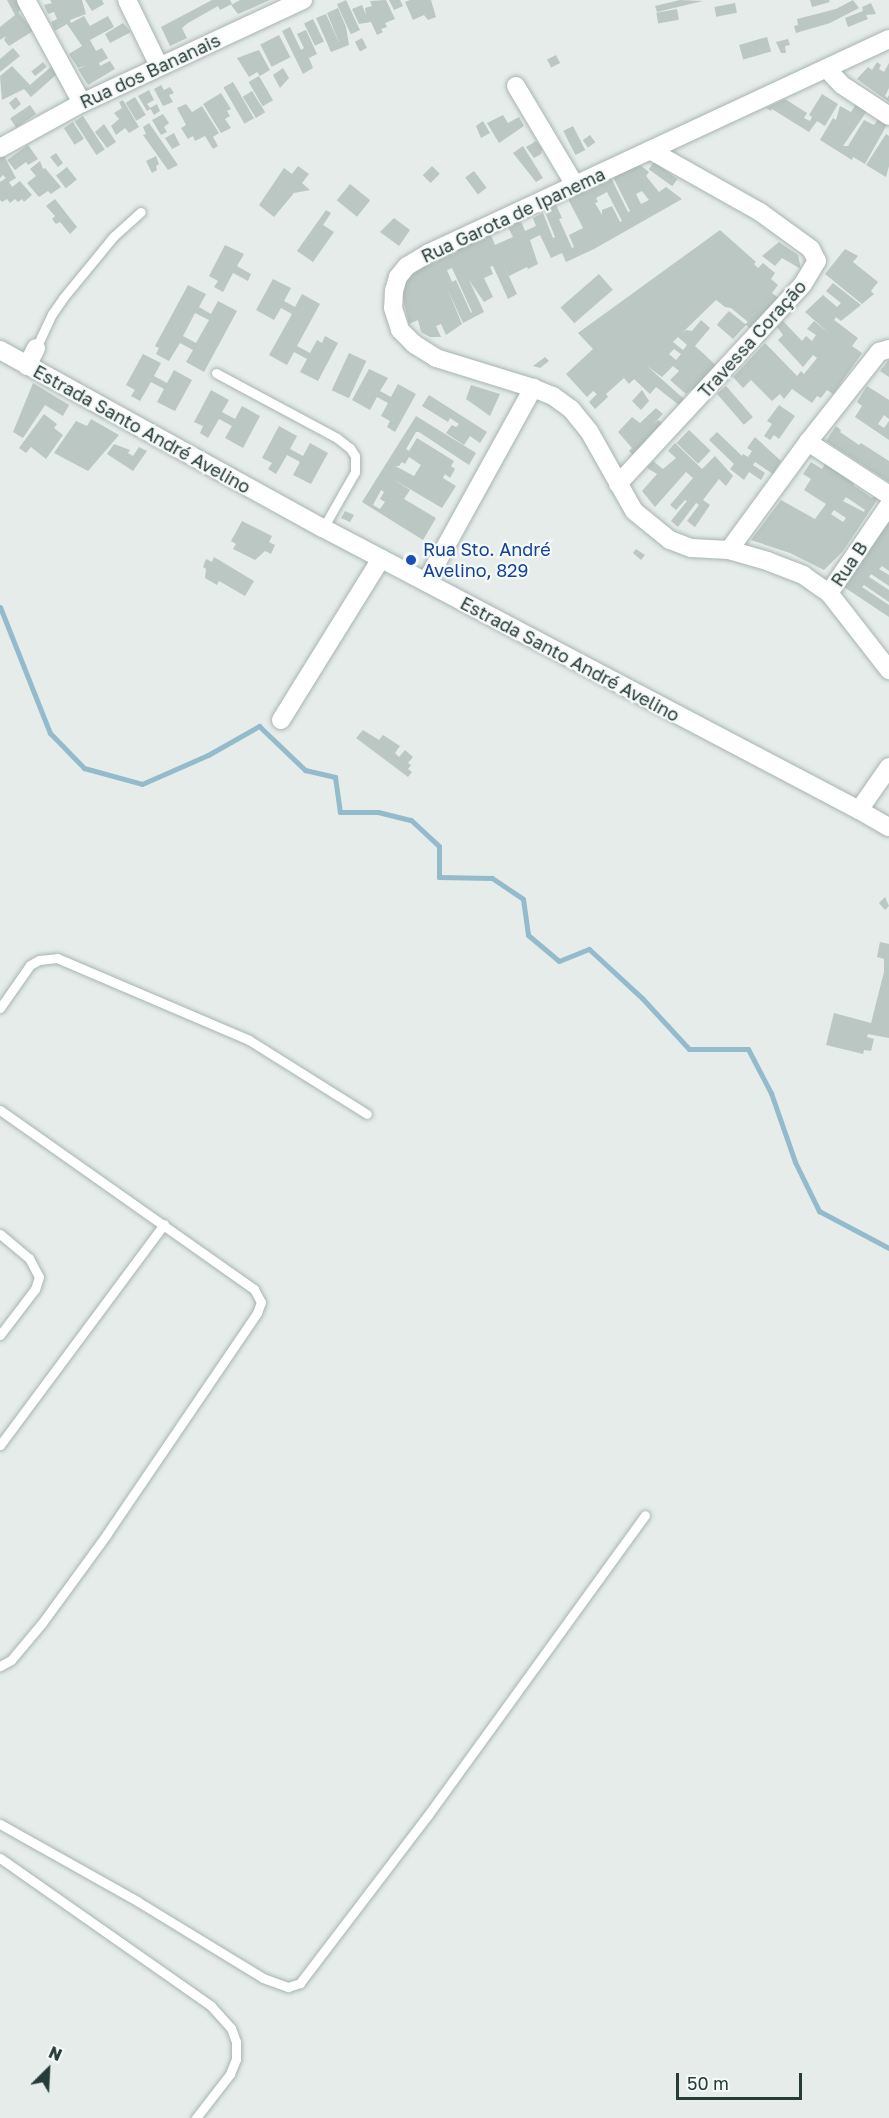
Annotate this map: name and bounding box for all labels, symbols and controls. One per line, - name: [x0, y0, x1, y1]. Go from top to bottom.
- street label: Rua dos Bananais: [76, 29, 224, 113]
- street label: Rua Garota de Ipanema: [418, 163, 608, 267]
- street label: Travessa Coração: [693, 276, 811, 402]
- street label: Estrada Santo André Avelino: [30, 360, 254, 498]
- street label: Rua B: [826, 537, 872, 591]
- place label: Rua Sto. André Avelino, 829: [423, 539, 551, 582]
- marker: Rua Sto. André Avelino, 829: [404, 553, 418, 567]
- street label: Estrada Santo André Avelino: [457, 592, 683, 726]
- north arrow: [18, 2040, 78, 2100]
- text: N: [46, 2042, 65, 2065]
- scale bar: [679, 2061, 805, 2099]
- text: 50 m: [687, 2072, 729, 2094]

